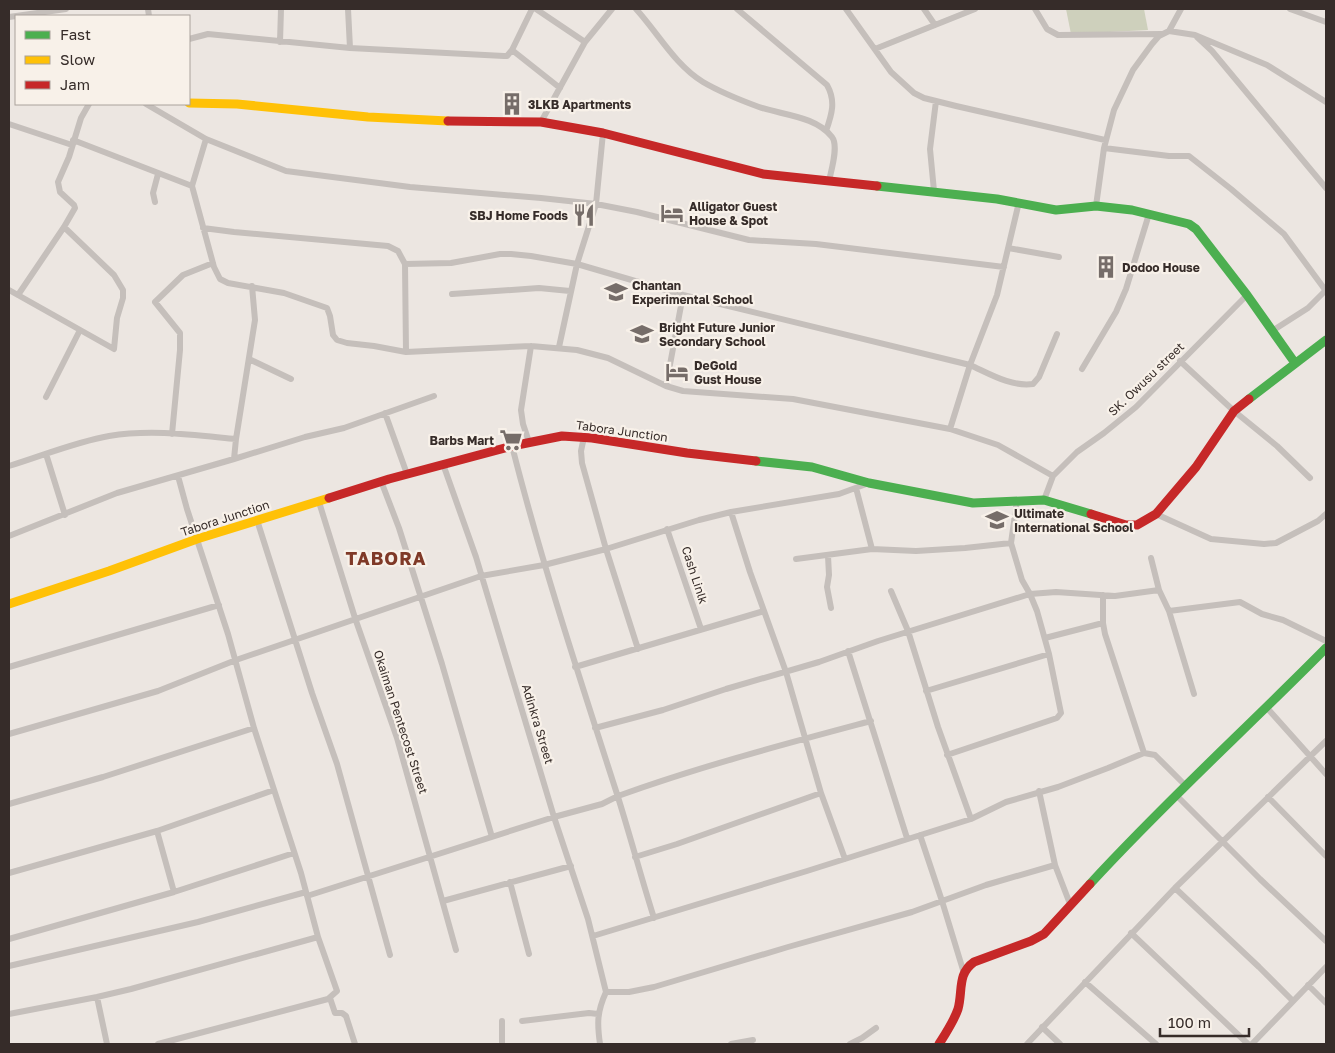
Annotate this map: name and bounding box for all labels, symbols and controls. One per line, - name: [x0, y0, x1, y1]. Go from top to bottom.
- legend: [15, 15, 190, 105]
- text: Fast: [60, 25, 91, 43]
- text: Slow: [60, 50, 95, 68]
- text: Jam: [60, 75, 90, 93]
- building icon: 3LKB Apartments: [499, 91, 525, 117]
- place label: 3LKB Apartments: [528, 97, 632, 112]
- place label: Alligator Guest House & Spot: [689, 199, 777, 228]
- hotel icon: Alligator Guest House & Spot: [659, 200, 685, 226]
- restaurant icon: SBJ Home Foods: [571, 202, 597, 228]
- place label: SBJ Home Foods: [469, 208, 568, 223]
- building icon: Dodoo House: [1093, 254, 1119, 280]
- place label: Dodoo House: [1122, 260, 1200, 275]
- place label: Chantan Experimental School: [632, 278, 753, 307]
- school or university icon: Chantan Experimental School: [603, 279, 629, 305]
- place label: Bright Future Junior Secondary School: [659, 320, 775, 349]
- school or university icon: Bright Future Junior Secondary School: [629, 321, 655, 347]
- street label: SK. Owusu street: [1105, 339, 1187, 419]
- place label: DeGold Gust House: [694, 358, 762, 387]
- hotel icon: DeGold Gust House: [664, 359, 690, 385]
- street label: Tabora Junction: [575, 417, 669, 445]
- supermarket icon: Barbs Mart: [498, 427, 524, 453]
- place label: Barbs Mart: [429, 433, 494, 448]
- street label: Tabora Junction: [179, 497, 271, 539]
- place label: Ultimate International School: [1014, 506, 1133, 535]
- school or university icon: Ultimate International School: [984, 507, 1010, 533]
- street label: Cash Linlk: [679, 544, 711, 606]
- district label: TABORA: [345, 547, 427, 569]
- street label: Okaiman Pentecost Street: [371, 648, 431, 796]
- street label: Adinkra Street: [519, 682, 557, 766]
- scale bar: [1160, 1006, 1249, 1038]
- text: 100 m: [1168, 1013, 1211, 1031]

